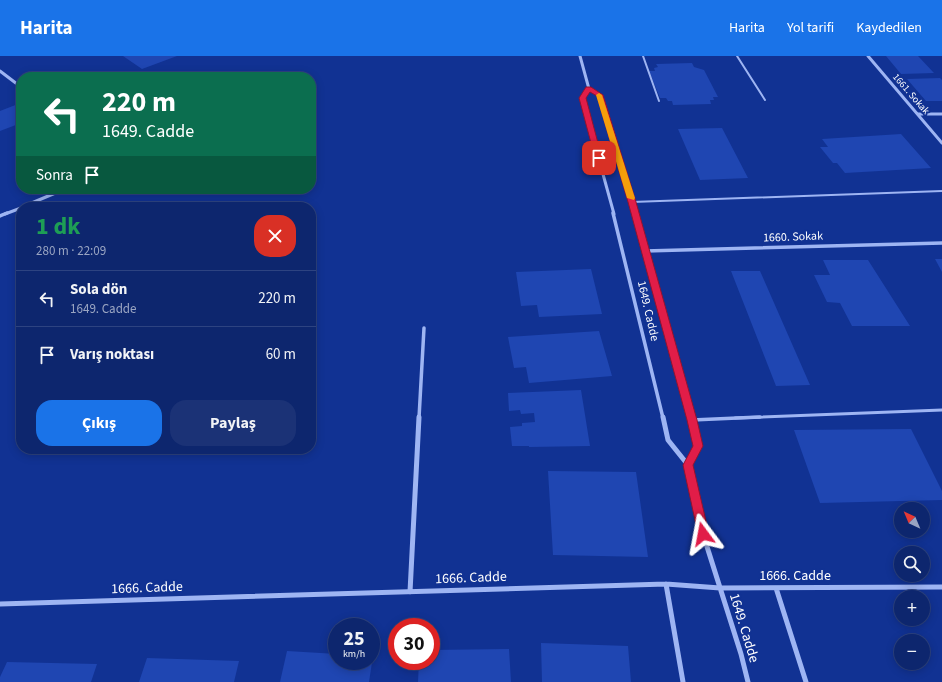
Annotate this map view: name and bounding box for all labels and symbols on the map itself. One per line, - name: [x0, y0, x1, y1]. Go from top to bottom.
- street label: 1661. Sokak: [889, 71, 933, 117]
- pin: [582, 141, 616, 175]
- street label: 1660. Sokak: [763, 227, 823, 247]
- street label: 1649. Cadde: [633, 279, 663, 343]
- north arrow: [894, 502, 930, 538]
- position arrow: [682, 513, 724, 555]
- street label: 1666. Cadde: [759, 566, 831, 586]
- street label: 1666. Cadde: [435, 567, 507, 589]
- street label: 1666. Cadde: [111, 577, 183, 599]
- street label: 1649. Cadde: [724, 591, 764, 665]
- speed limit sign: 30: [388, 618, 440, 670]

